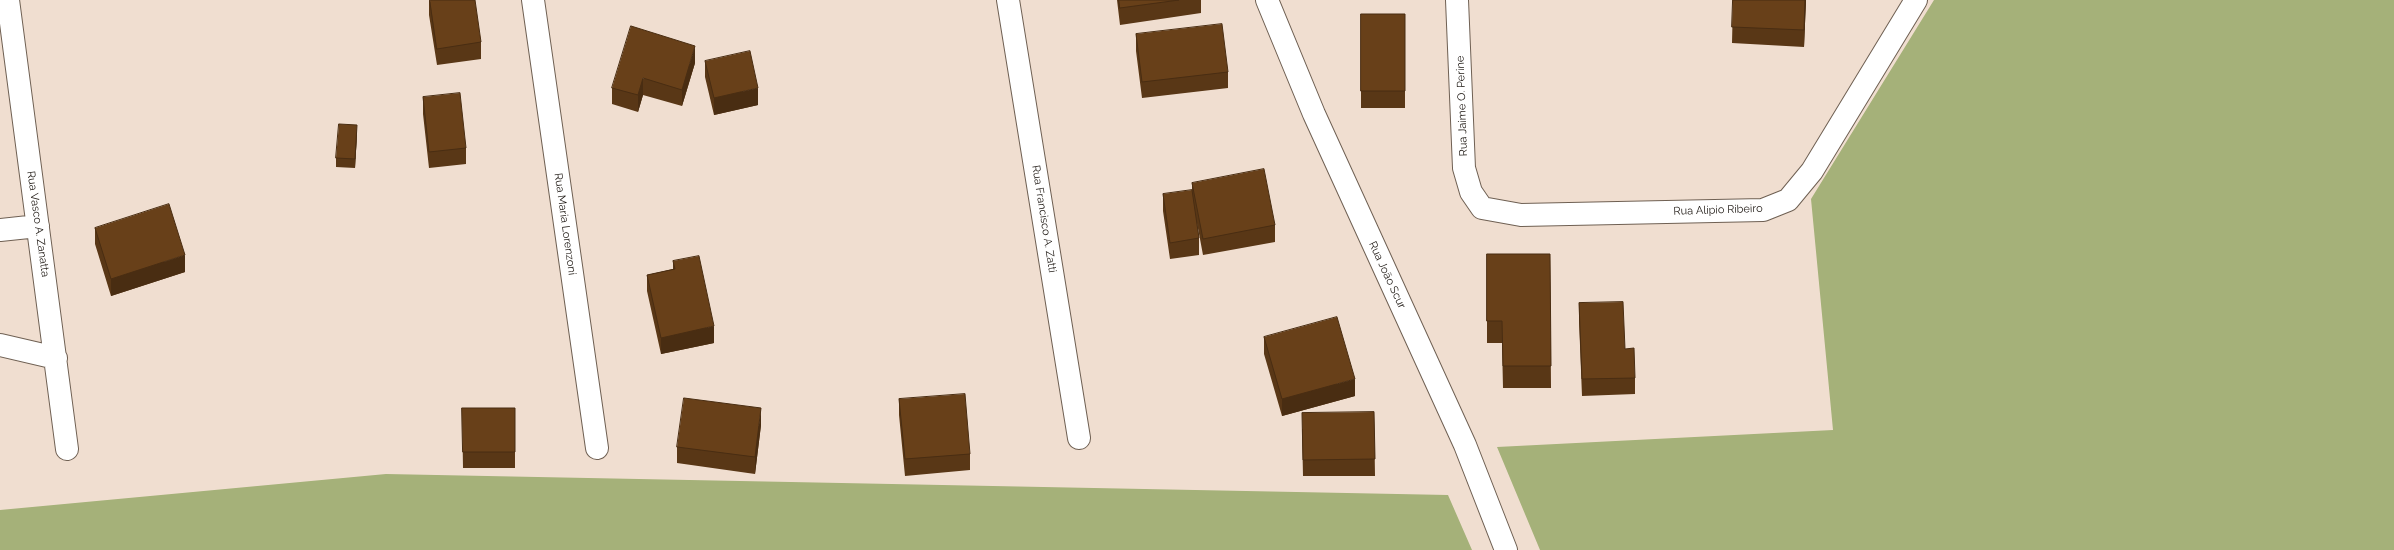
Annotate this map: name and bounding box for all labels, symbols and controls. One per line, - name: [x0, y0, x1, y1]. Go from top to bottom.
- street label: Rua Jaime O. Perine: [1454, 55, 1470, 157]
- street label: Rua Francisco A. Zatti: [1029, 164, 1059, 274]
- street label: Rua Vasco A. Zanatta: [24, 170, 52, 278]
- street label: Rua Maria Lorenzoni: [551, 172, 579, 276]
- street label: Rua Alipio Ribeiro: [1673, 202, 1763, 218]
- street label: Rua João Scur: [1366, 239, 1408, 311]

